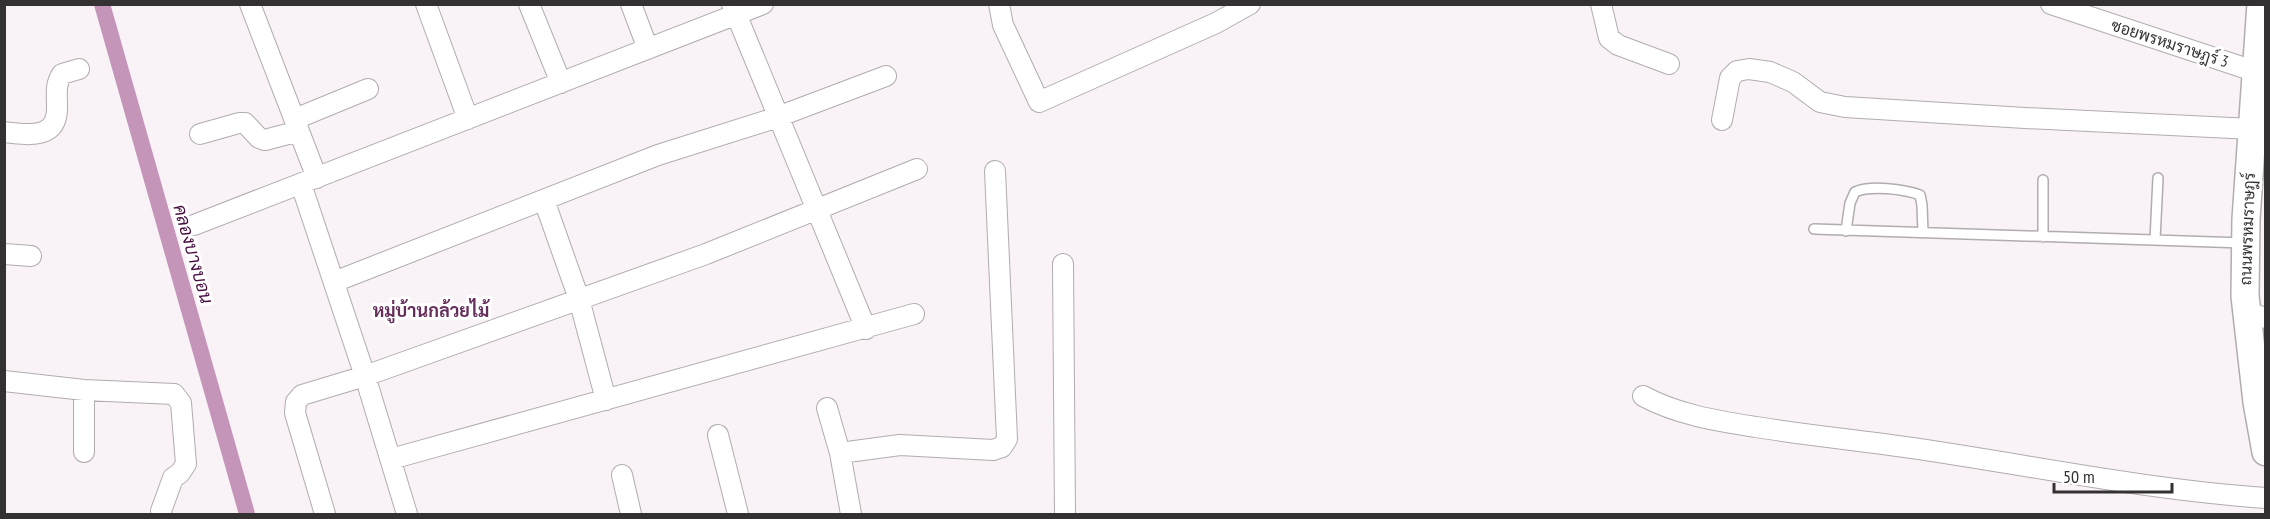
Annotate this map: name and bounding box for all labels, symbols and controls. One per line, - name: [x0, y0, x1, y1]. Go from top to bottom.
- street label: ซอยพรหมราษฎร์ 3: [2109, 13, 2232, 72]
- street label: ถนนพรหมราษฎร์: [2233, 172, 2260, 286]
- water label: คลองบางบอน: [168, 202, 219, 307]
- district label: หมู่บ้านกล้วยไม้: [373, 298, 490, 324]
- scale bar: [2054, 456, 2172, 494]
- text: 50 m: [2063, 465, 2095, 488]

